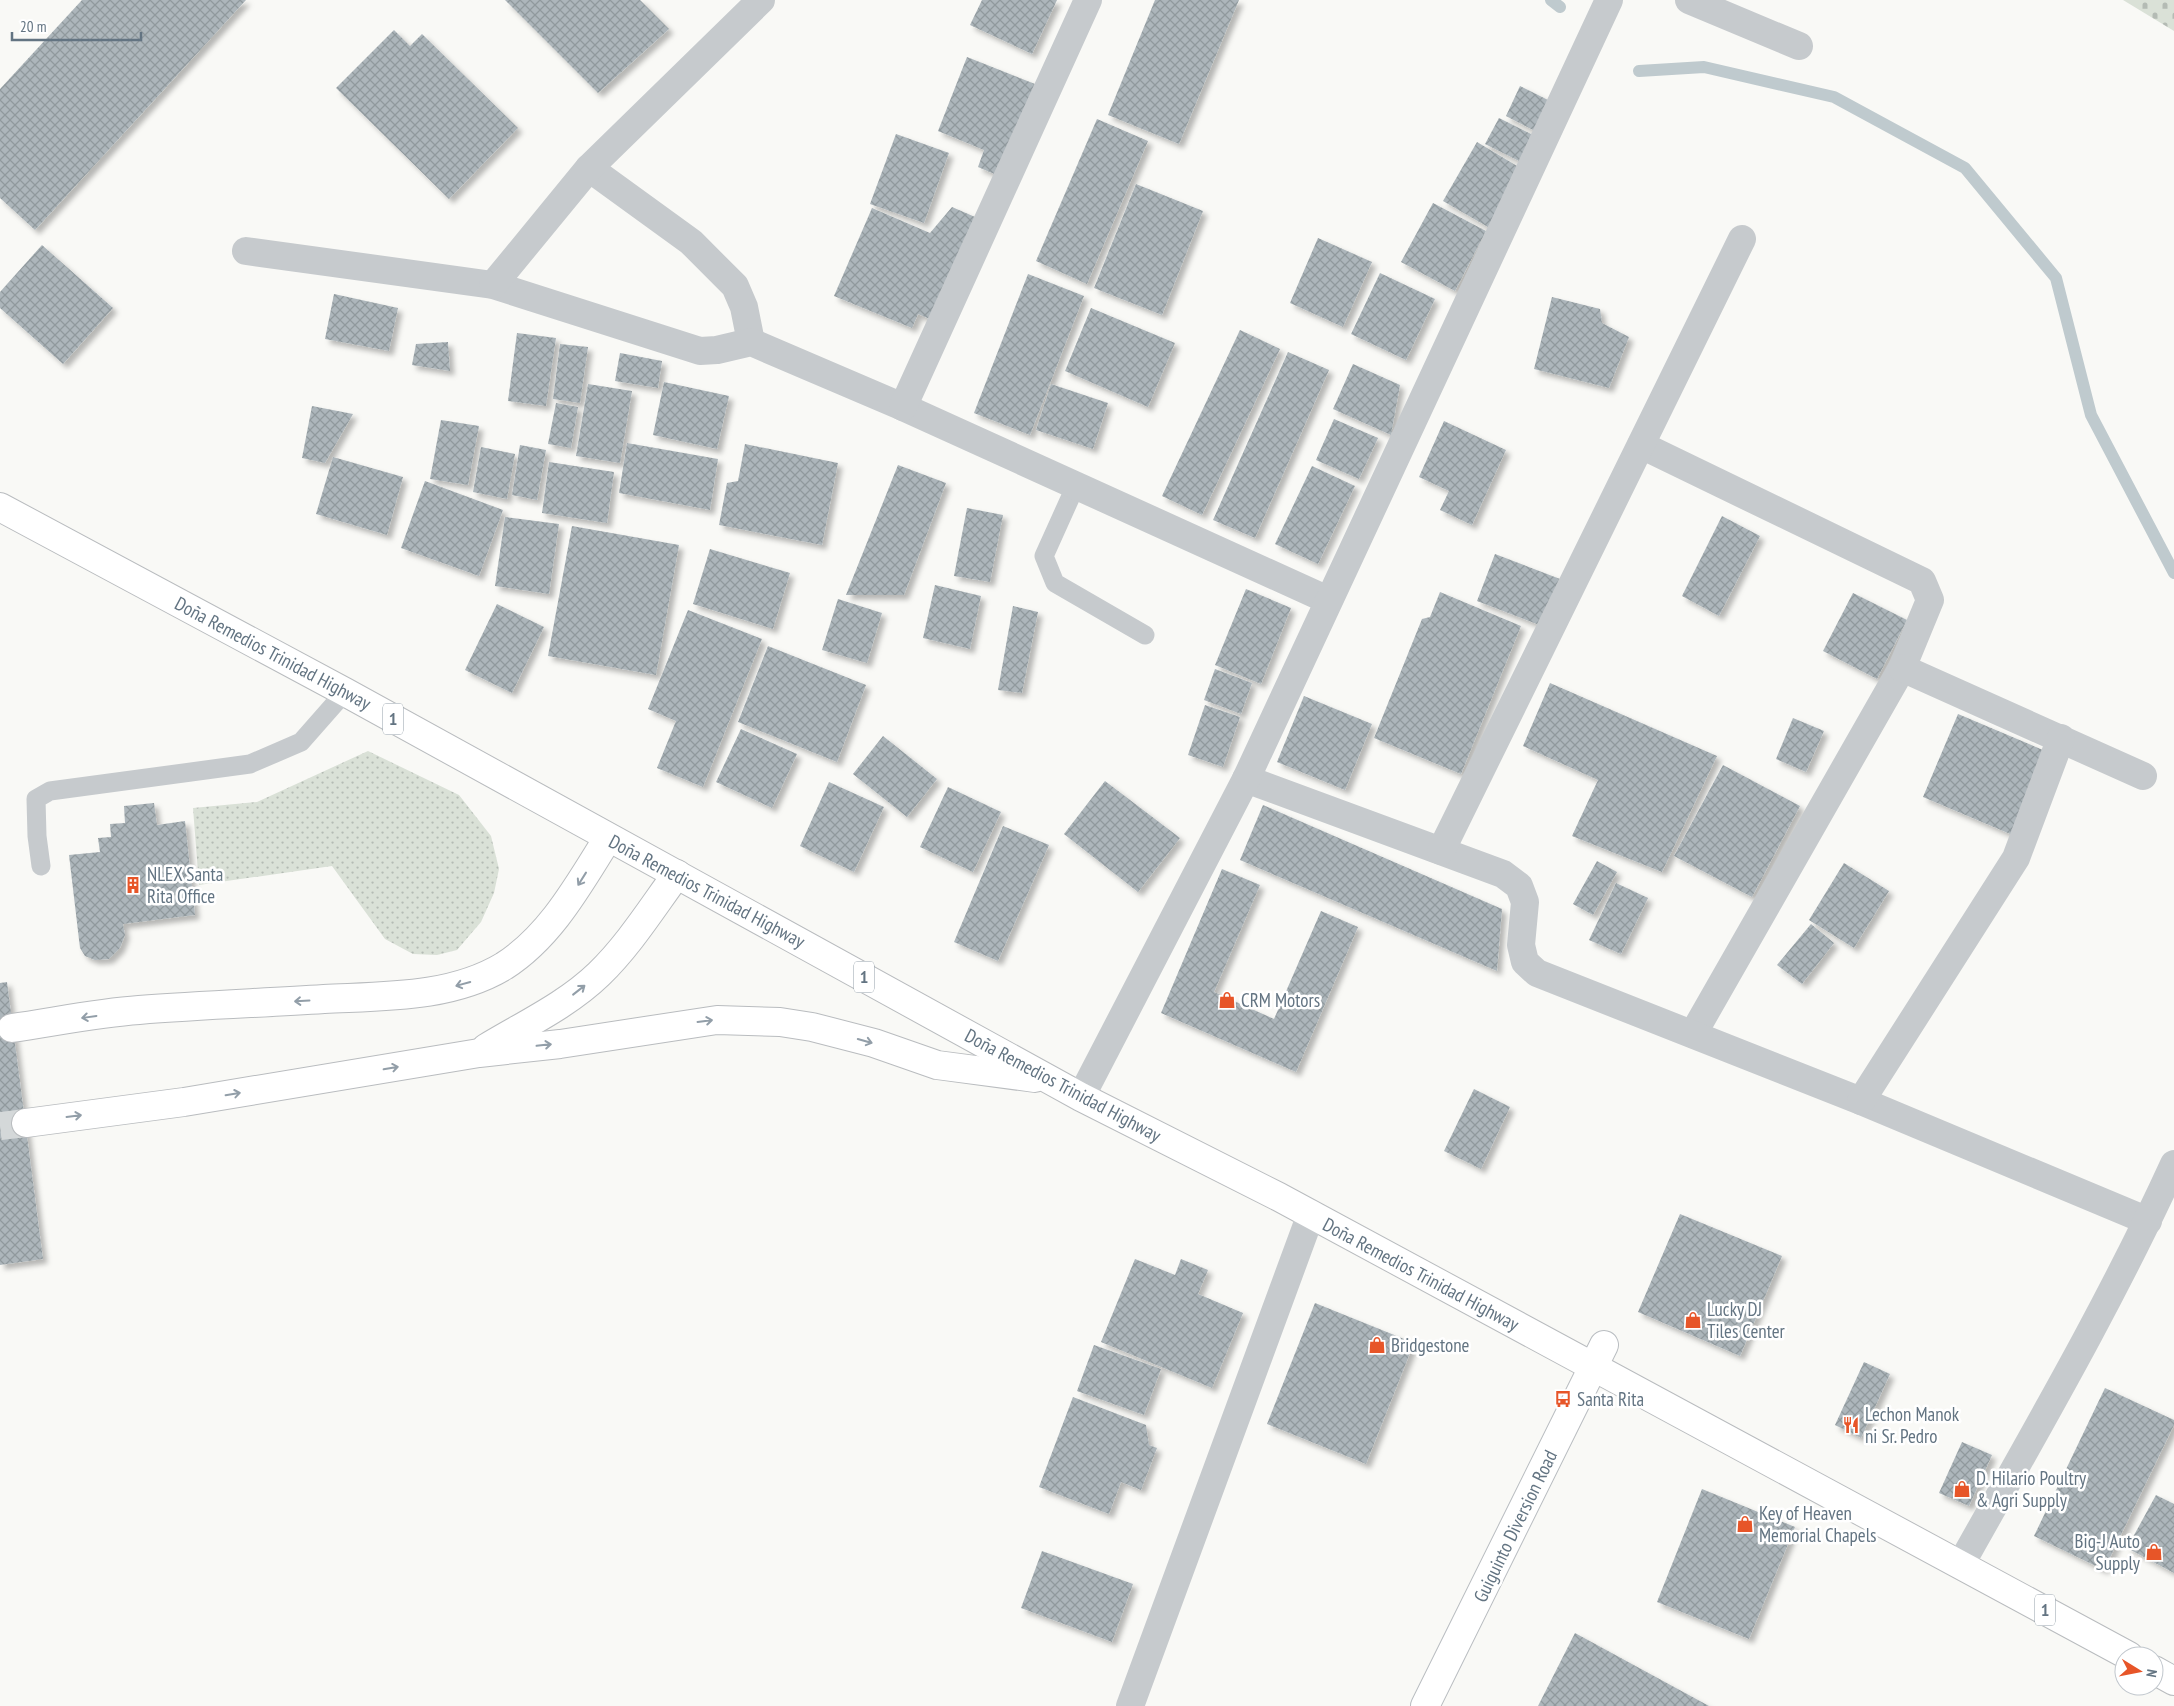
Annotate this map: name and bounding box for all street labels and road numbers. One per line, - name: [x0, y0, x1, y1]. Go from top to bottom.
- street label: Doña Remedios Trinidad Highway: [171, 591, 376, 715]
- road number: 1: [383, 704, 403, 734]
- street label: Doña Remedios Trinidad Highway: [605, 829, 810, 953]
- road number: 1: [854, 962, 874, 992]
- street label: Doña Remedios Trinidad Highway: [961, 1023, 1166, 1147]
- street label: Doña Remedios Trinidad Highway: [1319, 1212, 1524, 1336]
- street label: Guiguinto Diversion Road: [1468, 1446, 1562, 1606]
- road number: 1: [2035, 1594, 2055, 1626]

